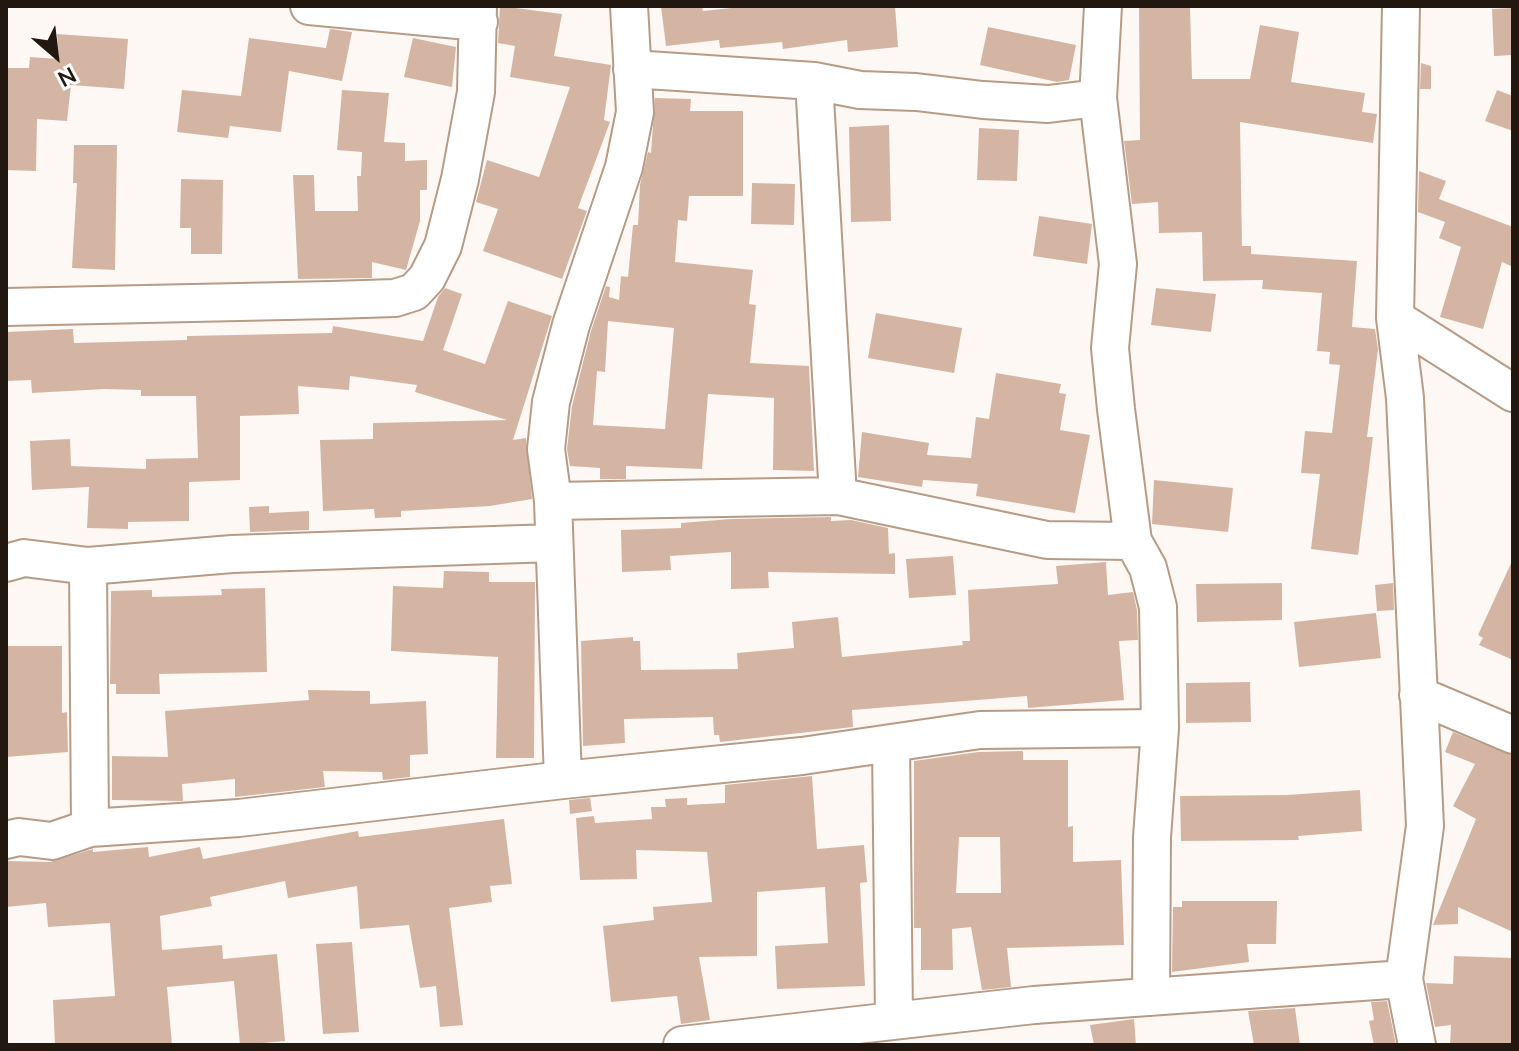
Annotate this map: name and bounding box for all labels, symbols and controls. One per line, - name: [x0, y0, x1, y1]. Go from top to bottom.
- north arrow: [16, 16, 96, 96]
- text: N: [53, 61, 81, 93]

